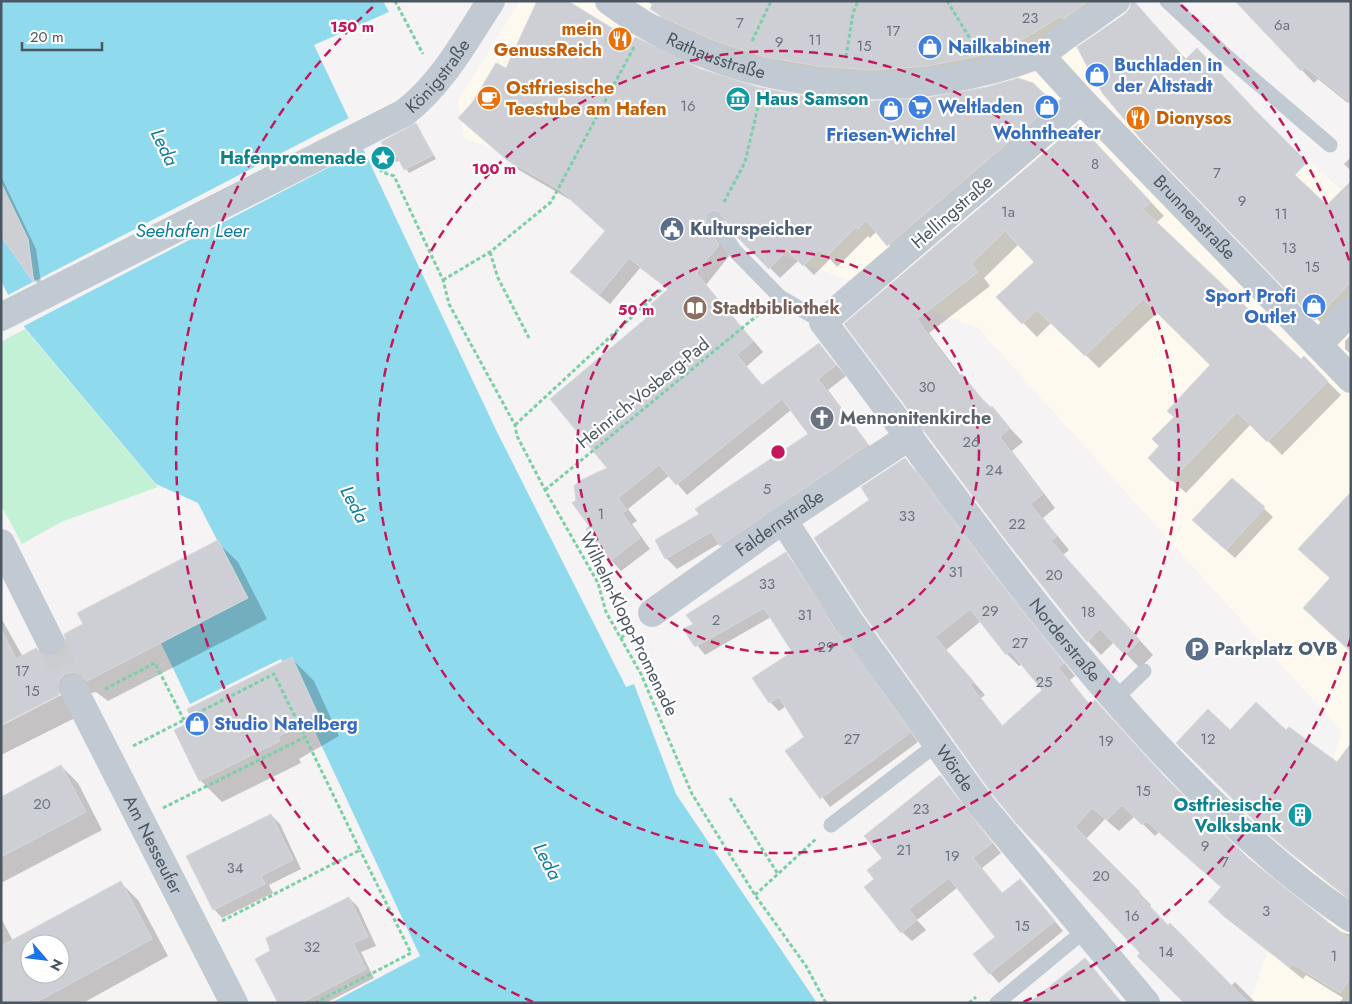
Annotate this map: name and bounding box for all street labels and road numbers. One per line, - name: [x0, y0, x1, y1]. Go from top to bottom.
- street label: Rathausstraße: [662, 26, 768, 86]
- street label: Königstraße: [400, 34, 476, 120]
- street label: Hellingstraße: [905, 169, 999, 255]
- street label: Brunnenstraße: [1147, 169, 1242, 266]
- street label: Heinrich-Vosberg-Pad: [571, 331, 715, 455]
- street label: Faldernstraße: [730, 483, 829, 563]
- street label: Wilhelm-Klopp-Promenade: [573, 528, 685, 720]
- street label: Norderstraße: [1023, 593, 1107, 688]
- street label: Wörde: [929, 740, 980, 797]
- street label: Am Nesseufer: [117, 791, 190, 900]

